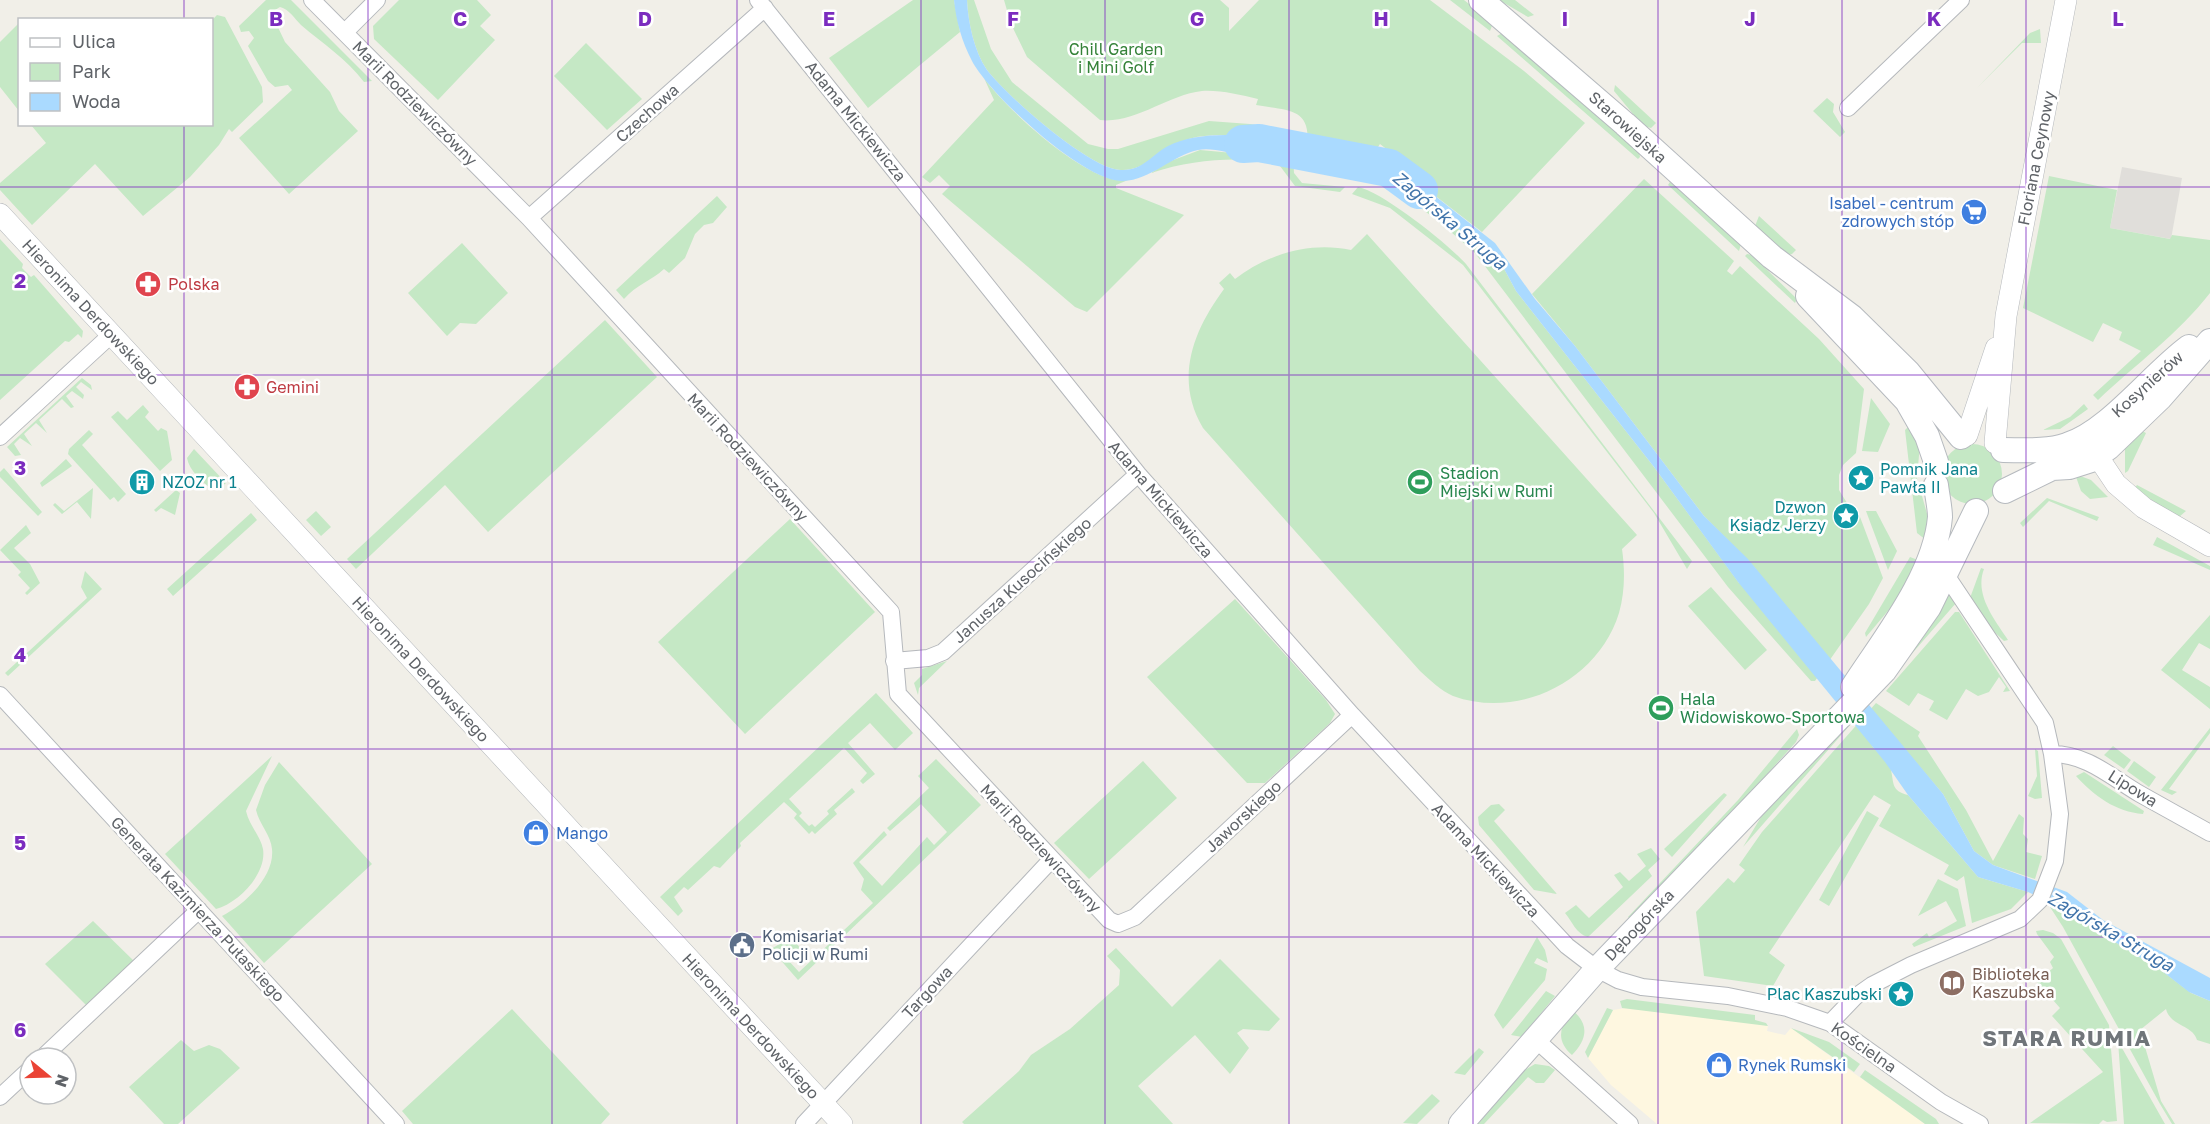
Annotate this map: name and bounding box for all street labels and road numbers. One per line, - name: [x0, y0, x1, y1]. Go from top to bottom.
- street label: Marii Rodziewiczówny: [348, 36, 482, 170]
- street label: Adama Mickiewicza: [801, 57, 911, 185]
- street label: Czechowa: [611, 80, 683, 146]
- street label: Starowiejska: [1585, 87, 1671, 167]
- street label: Floriana Ceynowy: [2013, 89, 2059, 227]
- street label: Hieronima Derdowskiego: [18, 235, 164, 389]
- street label: Kosynierów: [2107, 347, 2187, 421]
- street label: Marii Rodziewiczówny: [683, 389, 813, 525]
- street label: Adama Mickiewicza: [1105, 436, 1217, 562]
- street label: Janusza Kusocińskiego: [949, 513, 1095, 647]
- street label: Hieronima Derdowskiego: [348, 592, 494, 746]
- street label: Lipowa: [2105, 765, 2161, 811]
- street label: Jaworskiego: [1201, 776, 1285, 856]
- street label: Marii Rodziewiczówny: [976, 780, 1106, 916]
- street label: Adama Mickiewicza: [1428, 799, 1544, 921]
- street label: Generała Kazimierza Pułaskiego: [107, 812, 289, 1006]
- street label: Dębogórska: [1600, 885, 1678, 965]
- street label: Hieronima Derdowskiego: [678, 949, 824, 1103]
- street label: Targowa: [898, 962, 956, 1022]
- street label: Kościelna: [1828, 1017, 1900, 1077]

